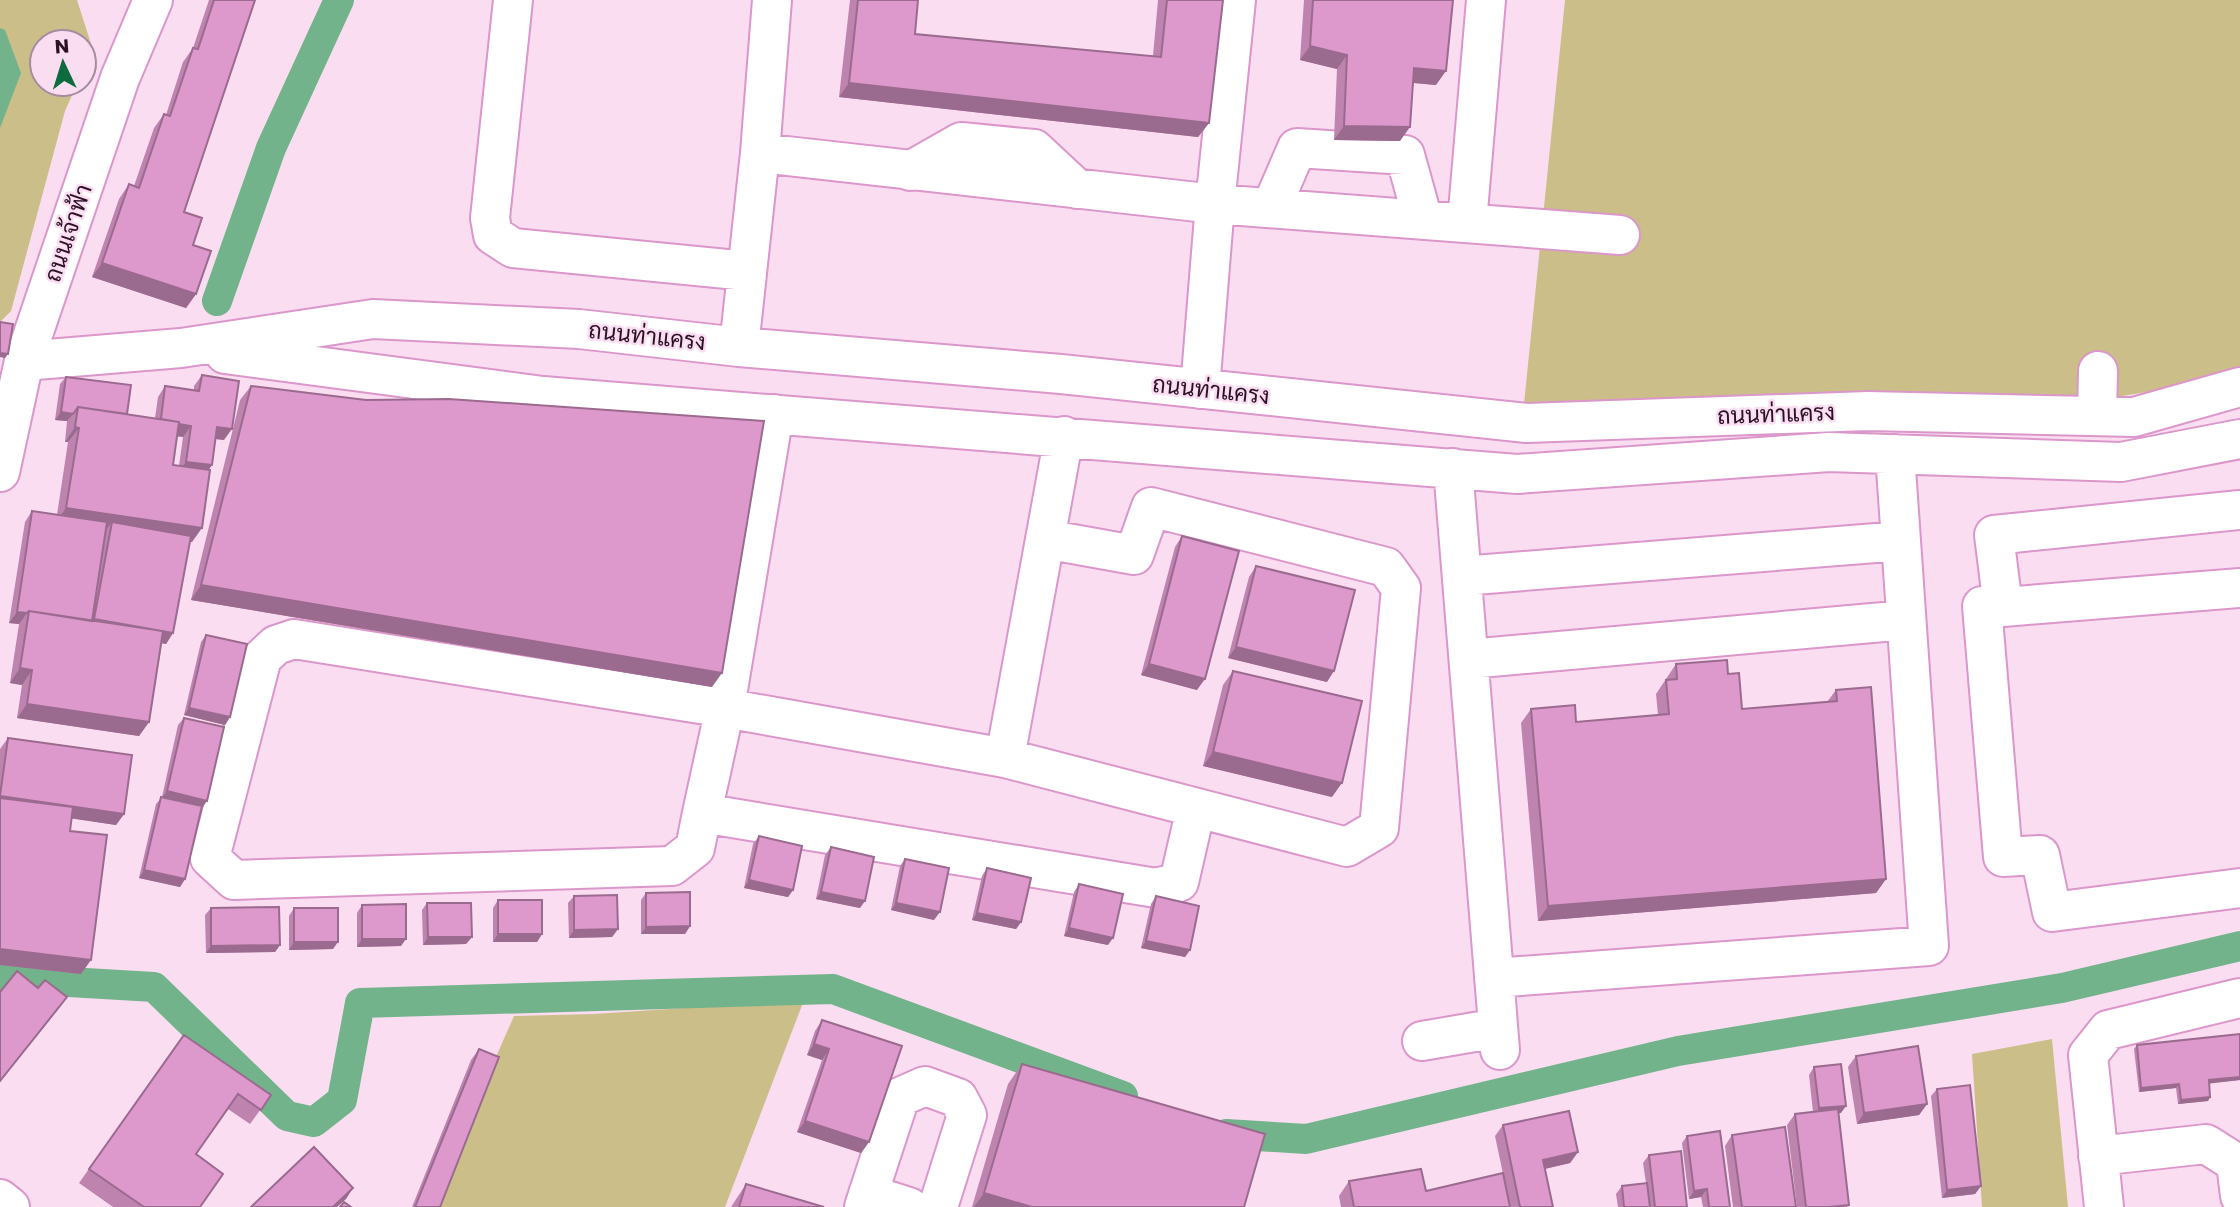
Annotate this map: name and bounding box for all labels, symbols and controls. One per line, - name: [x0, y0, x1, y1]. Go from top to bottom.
- north arrow: [28, 28, 98, 98]
- text: N: [54, 33, 70, 61]
- street label: ถนนเจ้าฟ้า: [36, 180, 100, 286]
- street label: ถนนท่าแครง: [587, 314, 707, 358]
- street label: ถนนท่าแครง: [1151, 368, 1271, 412]
- street label: ถนนท่าแครง: [1717, 396, 1835, 432]

